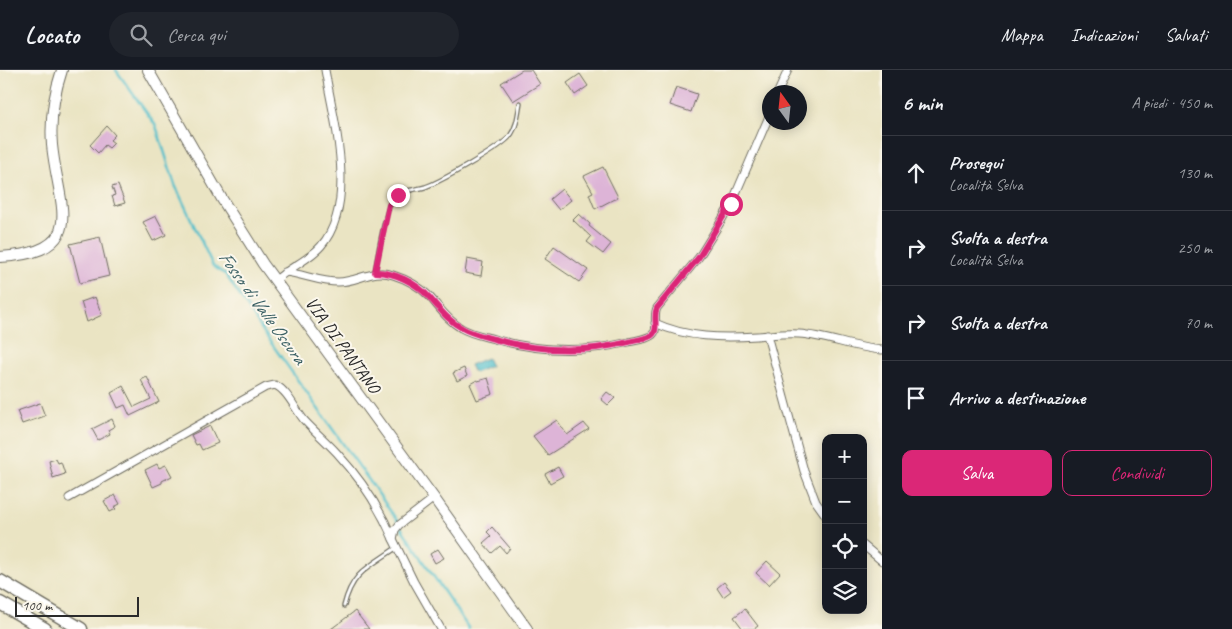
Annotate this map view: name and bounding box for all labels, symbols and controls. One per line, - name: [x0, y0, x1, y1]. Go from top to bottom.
- search box: [109, 12, 459, 57]
- text: Locato: [25, 20, 79, 50]
- icon: search: [127, 21, 155, 49]
- text: Cerca qui: [167, 23, 226, 47]
- text: Mappa: [1001, 24, 1043, 46]
- text: Indicazioni: [1071, 24, 1137, 46]
- text: Salvati: [1165, 24, 1207, 46]
- north arrow: [762, 85, 807, 130]
- text: 6 min: [902, 90, 943, 116]
- text: A piedi · 450 m: [1131, 93, 1212, 113]
- text: Prosegui: [949, 151, 1002, 175]
- icon: ahead: [902, 159, 930, 187]
- text: 130 m: [1178, 163, 1212, 183]
- text: Località Selva: [949, 175, 1023, 195]
- route end: [387, 184, 410, 207]
- route start: [720, 193, 743, 216]
- text: Svolta a destra: [949, 226, 1047, 250]
- icon: right: [902, 234, 930, 262]
- text: 250 m: [1178, 238, 1212, 258]
- water label: Fosso di Valle Oscura: [213, 247, 312, 370]
- text: Località Selva: [949, 250, 1023, 270]
- street label: VIA DI PANTANO: [301, 293, 387, 399]
- icon: right: [902, 309, 930, 337]
- text: Svolta a destra: [949, 311, 1047, 335]
- text: 70 m: [1185, 313, 1212, 333]
- icon: arrive: [902, 384, 930, 412]
- text: Arrivo a destinazione: [949, 386, 1085, 410]
- map controls: [822, 434, 867, 614]
- button: +: [822, 434, 867, 479]
- button: Salva: [902, 450, 1052, 496]
- button: Condividi: [1062, 450, 1212, 496]
- button: −: [822, 479, 867, 524]
- button: locate: [822, 524, 867, 569]
- button: layers: [822, 569, 867, 614]
- scale bar: [15, 594, 139, 617]
- text: 100 m: [22, 597, 52, 614]

